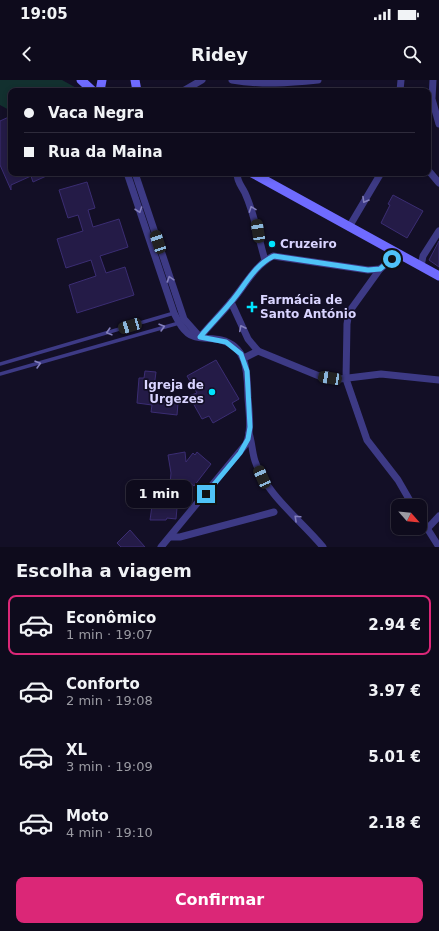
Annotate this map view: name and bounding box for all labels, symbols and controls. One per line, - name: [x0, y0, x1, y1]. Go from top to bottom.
- text: 19:05: [20, 5, 68, 23]
- icon: back: [16, 43, 38, 65]
- icon: search: [401, 43, 423, 65]
- text: Ridey: [191, 44, 248, 65]
- text: Vaca Negra: [48, 104, 144, 122]
- text: Rua da Maina: [48, 143, 163, 161]
- one-way arrow: [363, 196, 370, 203]
- one-way arrow: [248, 205, 256, 212]
- one-way arrow: [134, 206, 143, 213]
- car: [250, 218, 266, 244]
- car: [149, 229, 167, 255]
- place label: Cruzeiro: [280, 237, 337, 251]
- marker: Cruzeiro: [267, 239, 277, 249]
- route start: [383, 250, 401, 268]
- one-way arrow: [167, 275, 175, 282]
- place label: Farmácia de Santo António: [260, 293, 356, 321]
- marker: Farmácia de Santo António: [247, 302, 257, 312]
- car: [117, 317, 143, 335]
- one-way arrow: [159, 323, 166, 332]
- one-way arrow: [239, 325, 247, 332]
- one-way arrow: [106, 327, 113, 336]
- one-way arrow: [34, 360, 41, 369]
- car: [317, 370, 343, 386]
- place label: Igreja de Urgezes: [144, 378, 204, 406]
- marker: Igreja de Urgezes: [207, 387, 217, 397]
- car: [252, 464, 272, 490]
- callout: 1 min: [126, 480, 192, 508]
- route end: [197, 485, 215, 503]
- text: 1 min: [139, 486, 179, 501]
- north arrow: [391, 499, 427, 535]
- map controls: [391, 499, 427, 535]
- one-way arrow: [294, 515, 302, 523]
- text: Escolha a viagem: [16, 560, 192, 581]
- icon: car: [18, 607, 54, 643]
- text: Econômico: [66, 609, 156, 627]
- text: 2.94 €: [368, 616, 421, 634]
- text: 1 min · 19:07: [66, 627, 153, 642]
- icon: car: [18, 673, 54, 709]
- text: Conforto: [66, 675, 140, 693]
- text: 3.97 €: [368, 682, 421, 700]
- text: 2 min · 19:08: [66, 693, 153, 708]
- icon: car: [18, 739, 54, 775]
- text: XL: [66, 741, 87, 759]
- text: 5.01 €: [368, 748, 421, 766]
- text: 3 min · 19:09: [66, 759, 153, 774]
- icon: car: [18, 805, 54, 841]
- text: Moto: [66, 807, 109, 825]
- text: 2.18 €: [368, 814, 421, 832]
- text: 4 min · 19:10: [66, 825, 153, 840]
- button: Confirmar: [16, 877, 423, 923]

